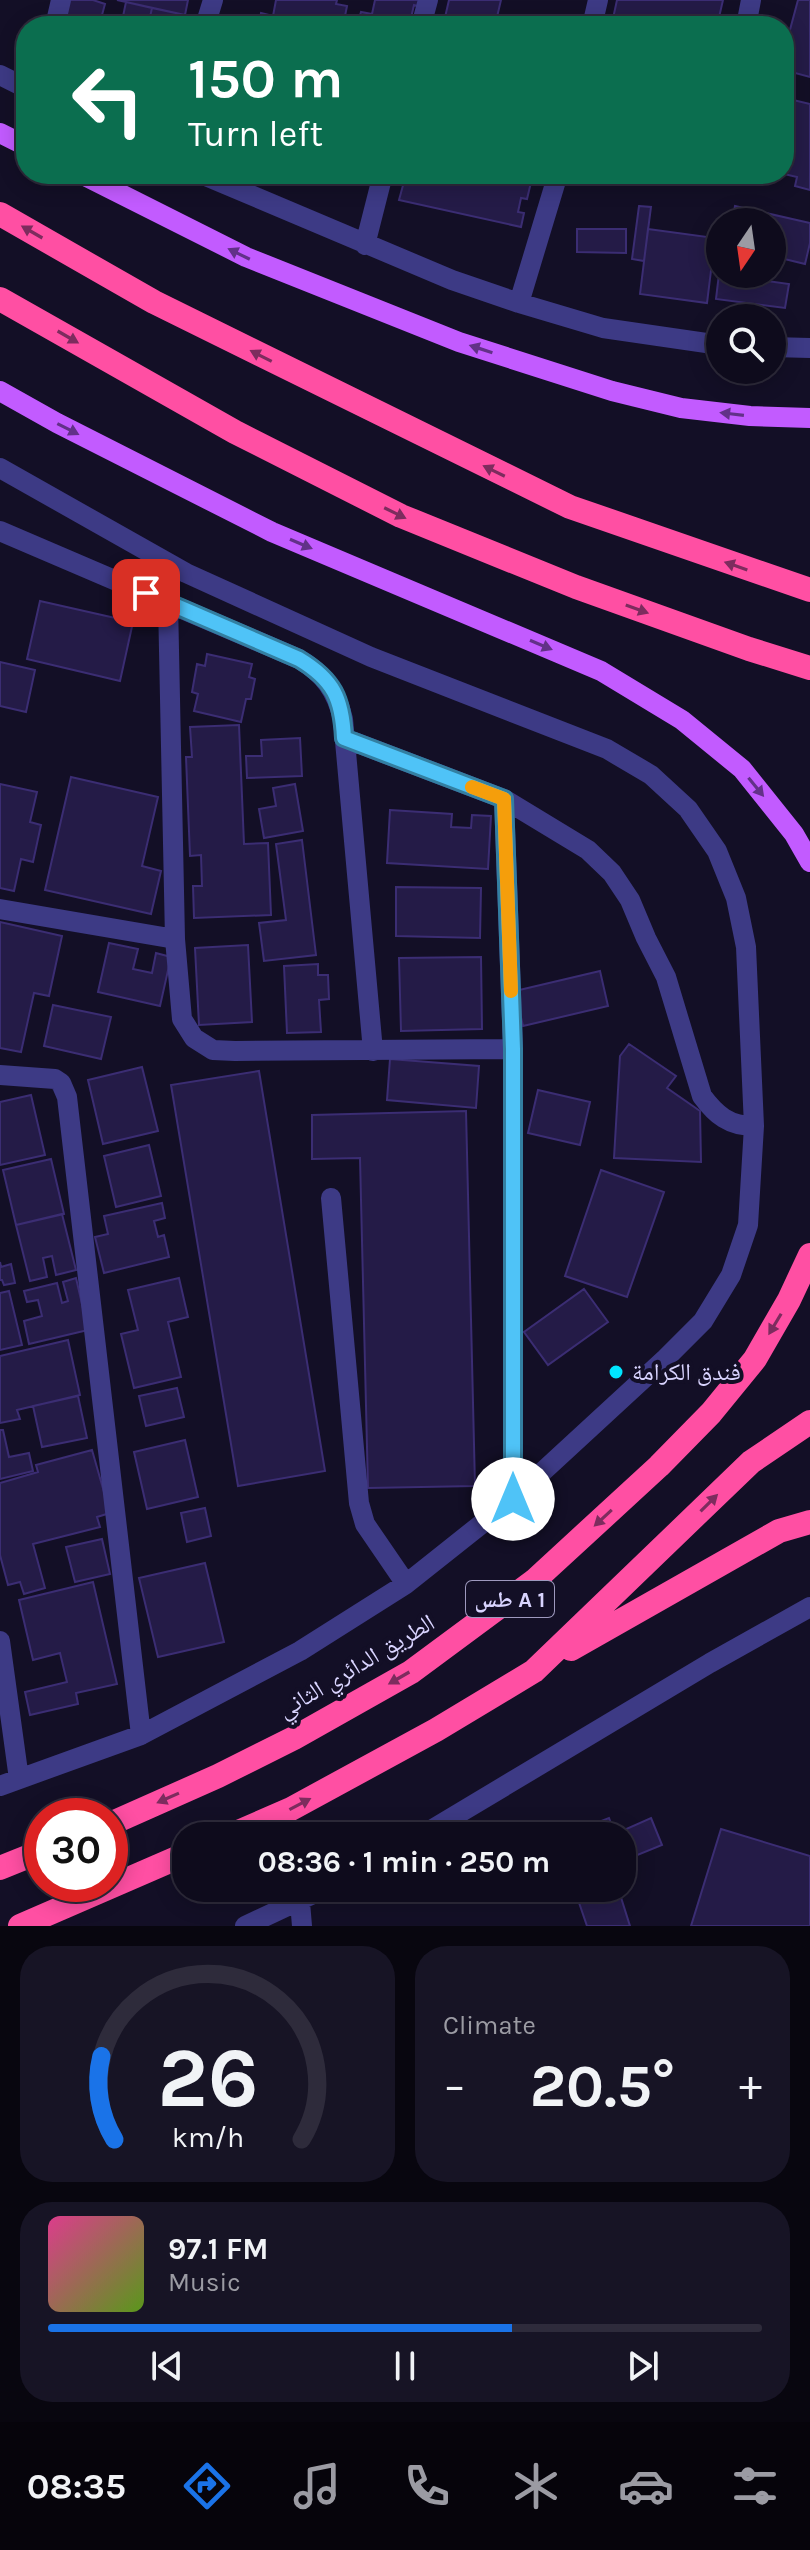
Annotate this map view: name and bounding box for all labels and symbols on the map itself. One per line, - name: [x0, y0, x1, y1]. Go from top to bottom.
- north arrow: [706, 208, 786, 288]
- one-way arrow: [21, 225, 44, 239]
- one-way arrow: [228, 247, 251, 261]
- one-way arrow: [56, 330, 79, 344]
- one-way arrow: [469, 343, 493, 355]
- one-way arrow: [250, 349, 273, 363]
- one-way arrow: [719, 407, 744, 420]
- one-way arrow: [57, 422, 80, 435]
- one-way arrow: [483, 464, 506, 478]
- one-way arrow: [384, 506, 407, 520]
- one-way arrow: [289, 537, 313, 550]
- pin: [112, 559, 180, 627]
- one-way arrow: [724, 559, 748, 571]
- one-way arrow: [625, 603, 649, 616]
- one-way arrow: [529, 639, 553, 652]
- one-way arrow: [747, 777, 763, 797]
- one-way arrow: [768, 1313, 782, 1335]
- place label: فندق الكرامة: [632, 1358, 741, 1386]
- marker: فندق الكرامة: [607, 1363, 625, 1381]
- position arrow: [471, 1457, 555, 1541]
- one-way arrow: [699, 1494, 718, 1513]
- one-way arrow: [594, 1508, 613, 1526]
- road number: طس A 1: [466, 1581, 554, 1617]
- street label: الطريق الدائري الثاني: [272, 1608, 442, 1728]
- one-way arrow: [388, 1671, 410, 1685]
- one-way arrow: [157, 1791, 180, 1804]
- speed limit sign: 30: [24, 1798, 128, 1902]
- one-way arrow: [289, 1798, 311, 1812]

